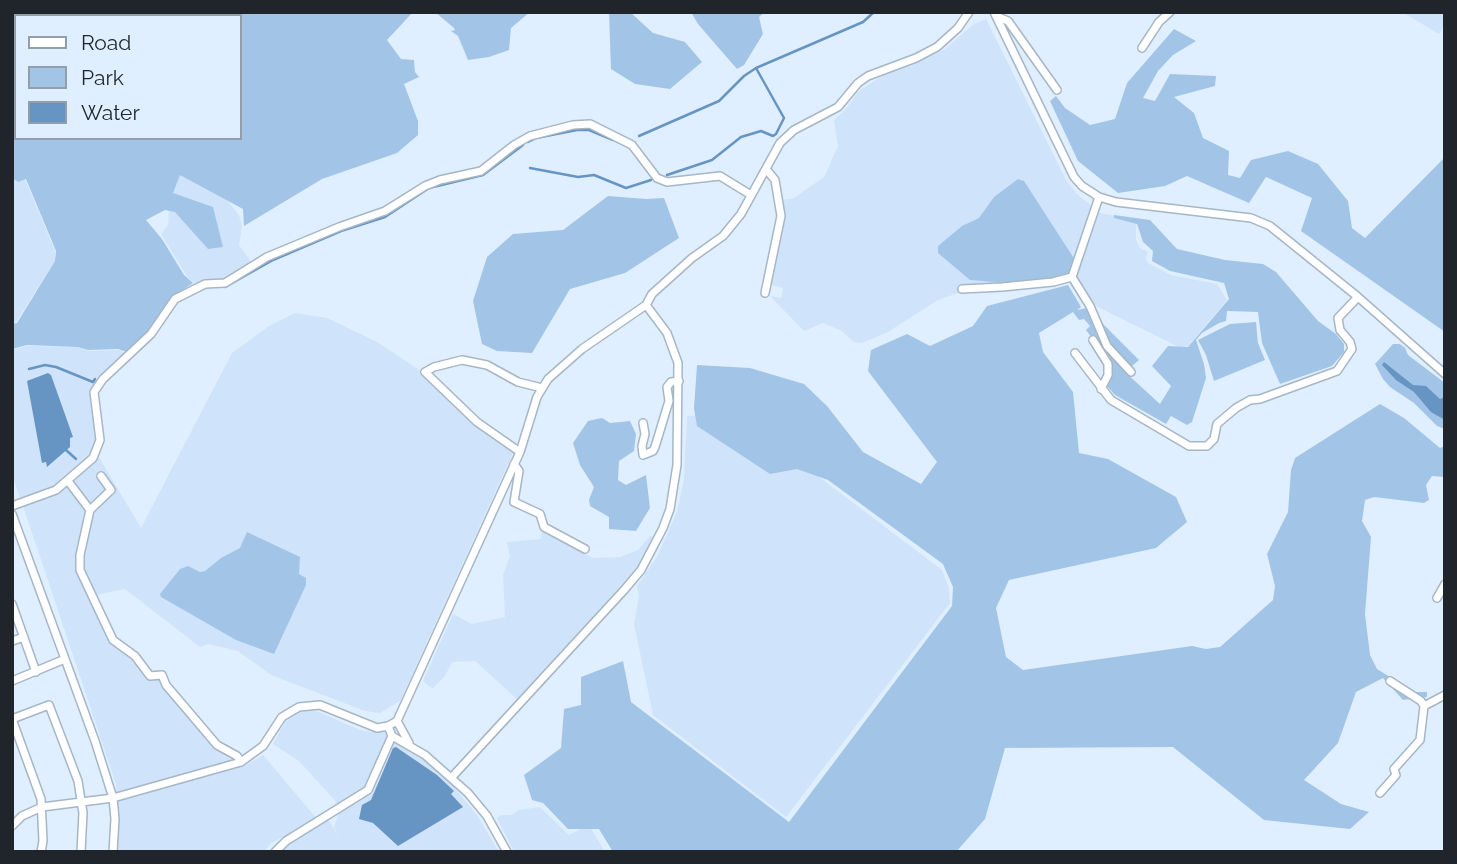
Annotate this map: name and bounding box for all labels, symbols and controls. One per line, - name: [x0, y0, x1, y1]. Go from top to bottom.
- legend: [14, 14, 242, 140]
- text: Road: [81, 30, 131, 55]
- text: Park: [81, 65, 124, 90]
- text: Water: [81, 100, 140, 125]

